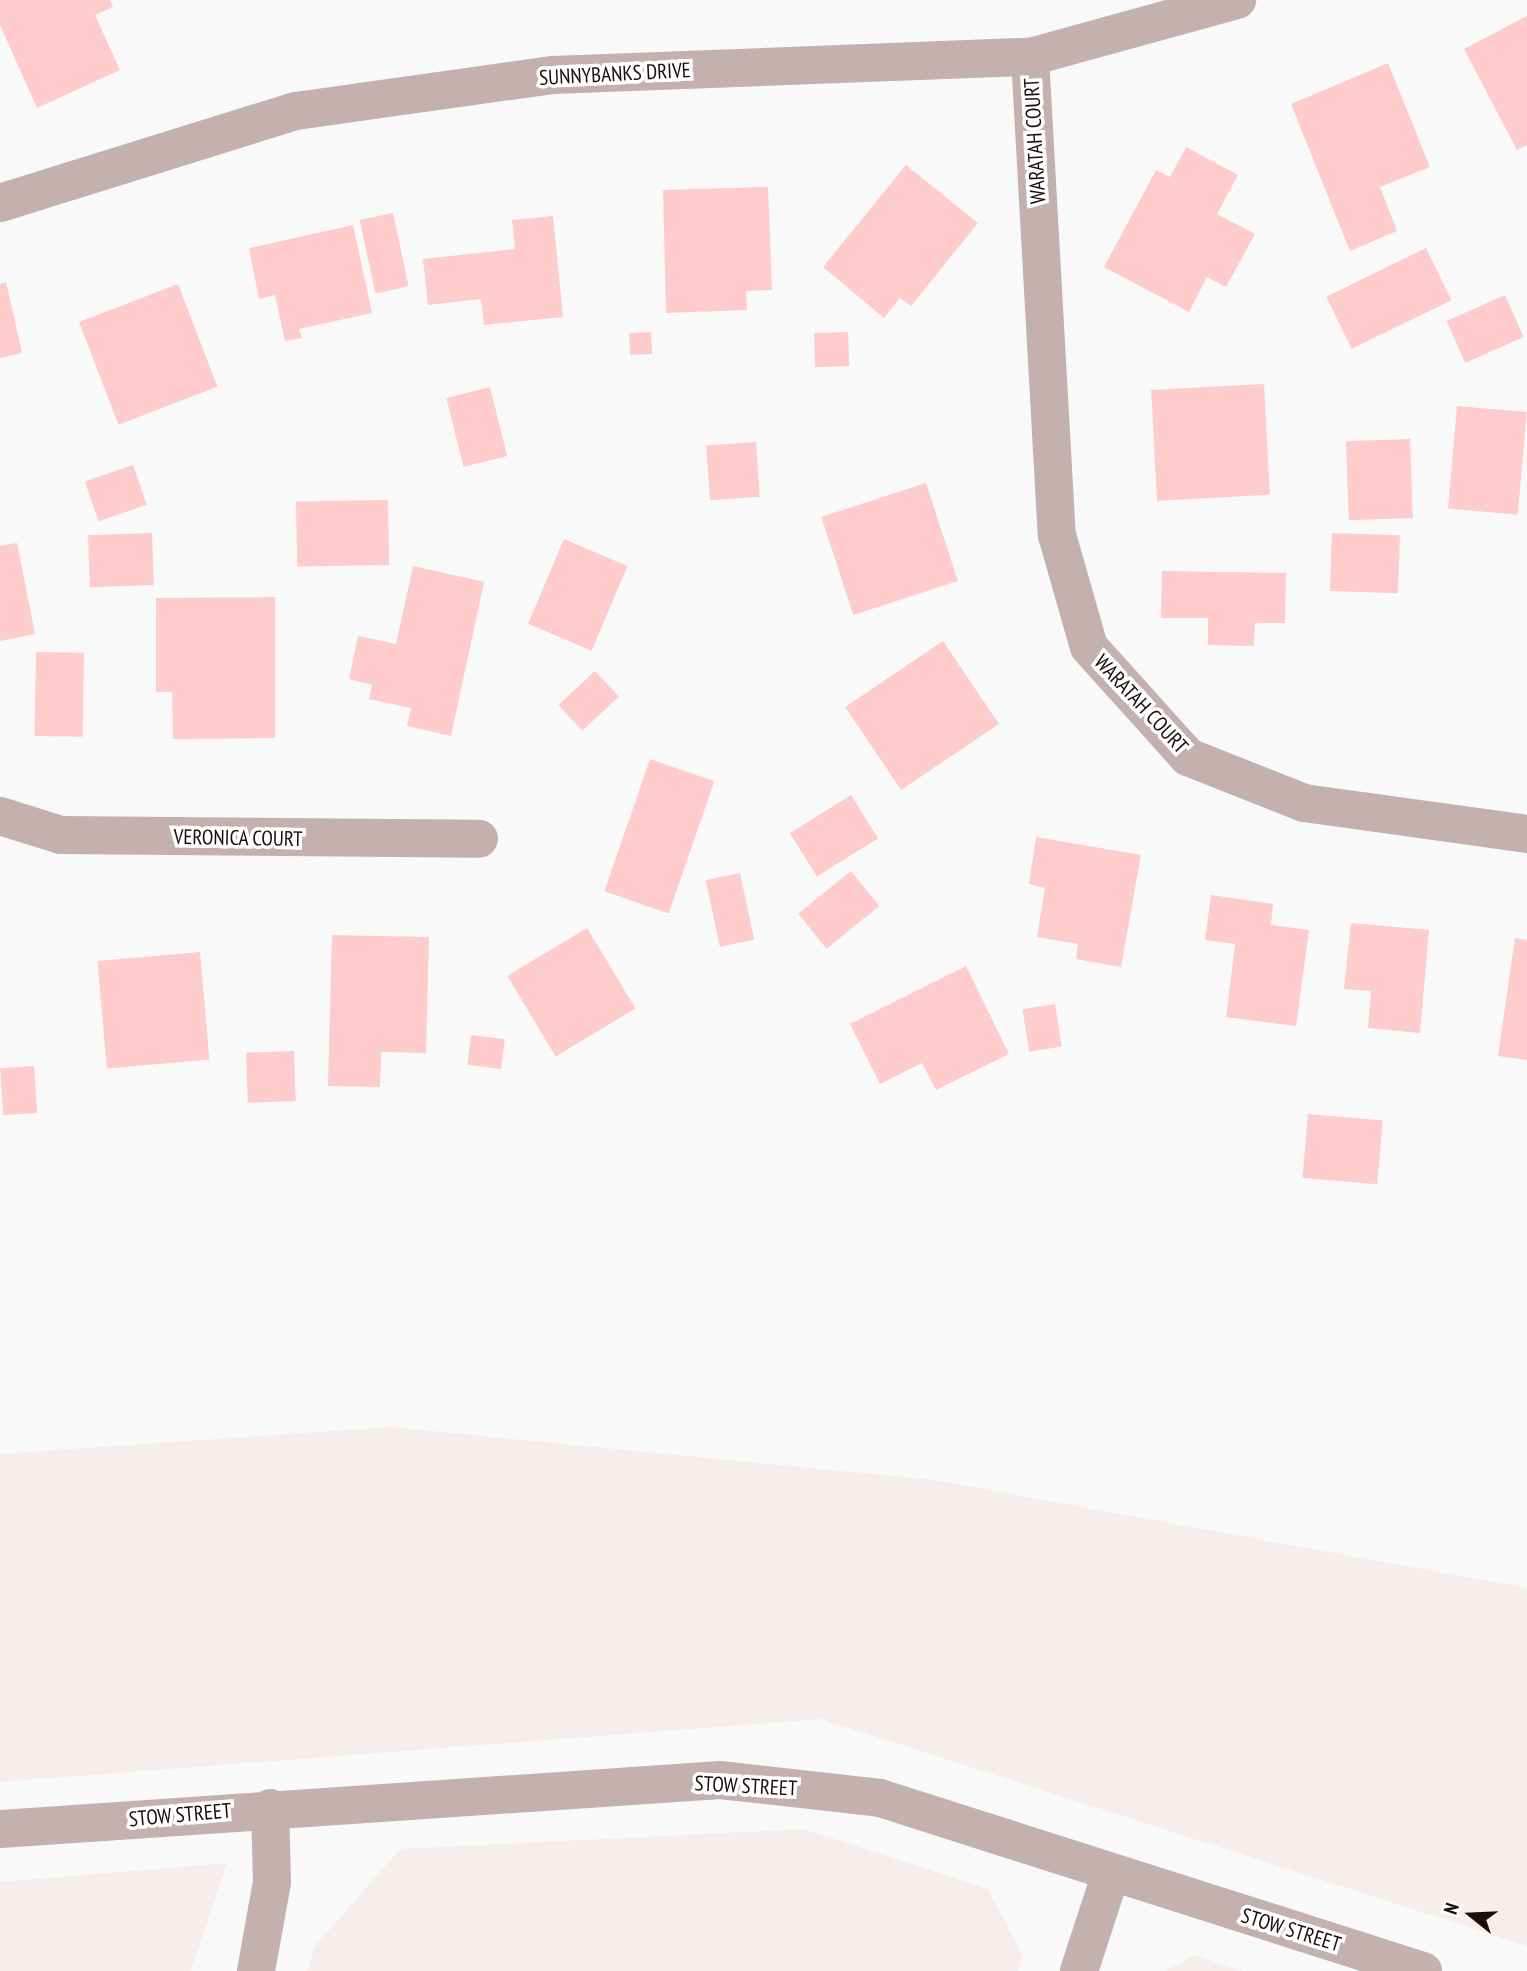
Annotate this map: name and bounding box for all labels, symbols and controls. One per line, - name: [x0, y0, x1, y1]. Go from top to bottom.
- street label: SUNNYBANKS DRIVE: [539, 57, 691, 91]
- street label: WARATAH COURT: [1019, 77, 1051, 205]
- street label: WARATAH COURT: [1089, 649, 1193, 759]
- street label: VERONICA COURT: [173, 824, 303, 852]
- street label: STOW STREET: [694, 1771, 798, 1801]
- street label: STOW STREET: [128, 1798, 232, 1832]
- north arrow: [1436, 1880, 1506, 1950]
- text: N: [1438, 1900, 1464, 1917]
- street label: STOW STREET: [1238, 1903, 1344, 1957]

